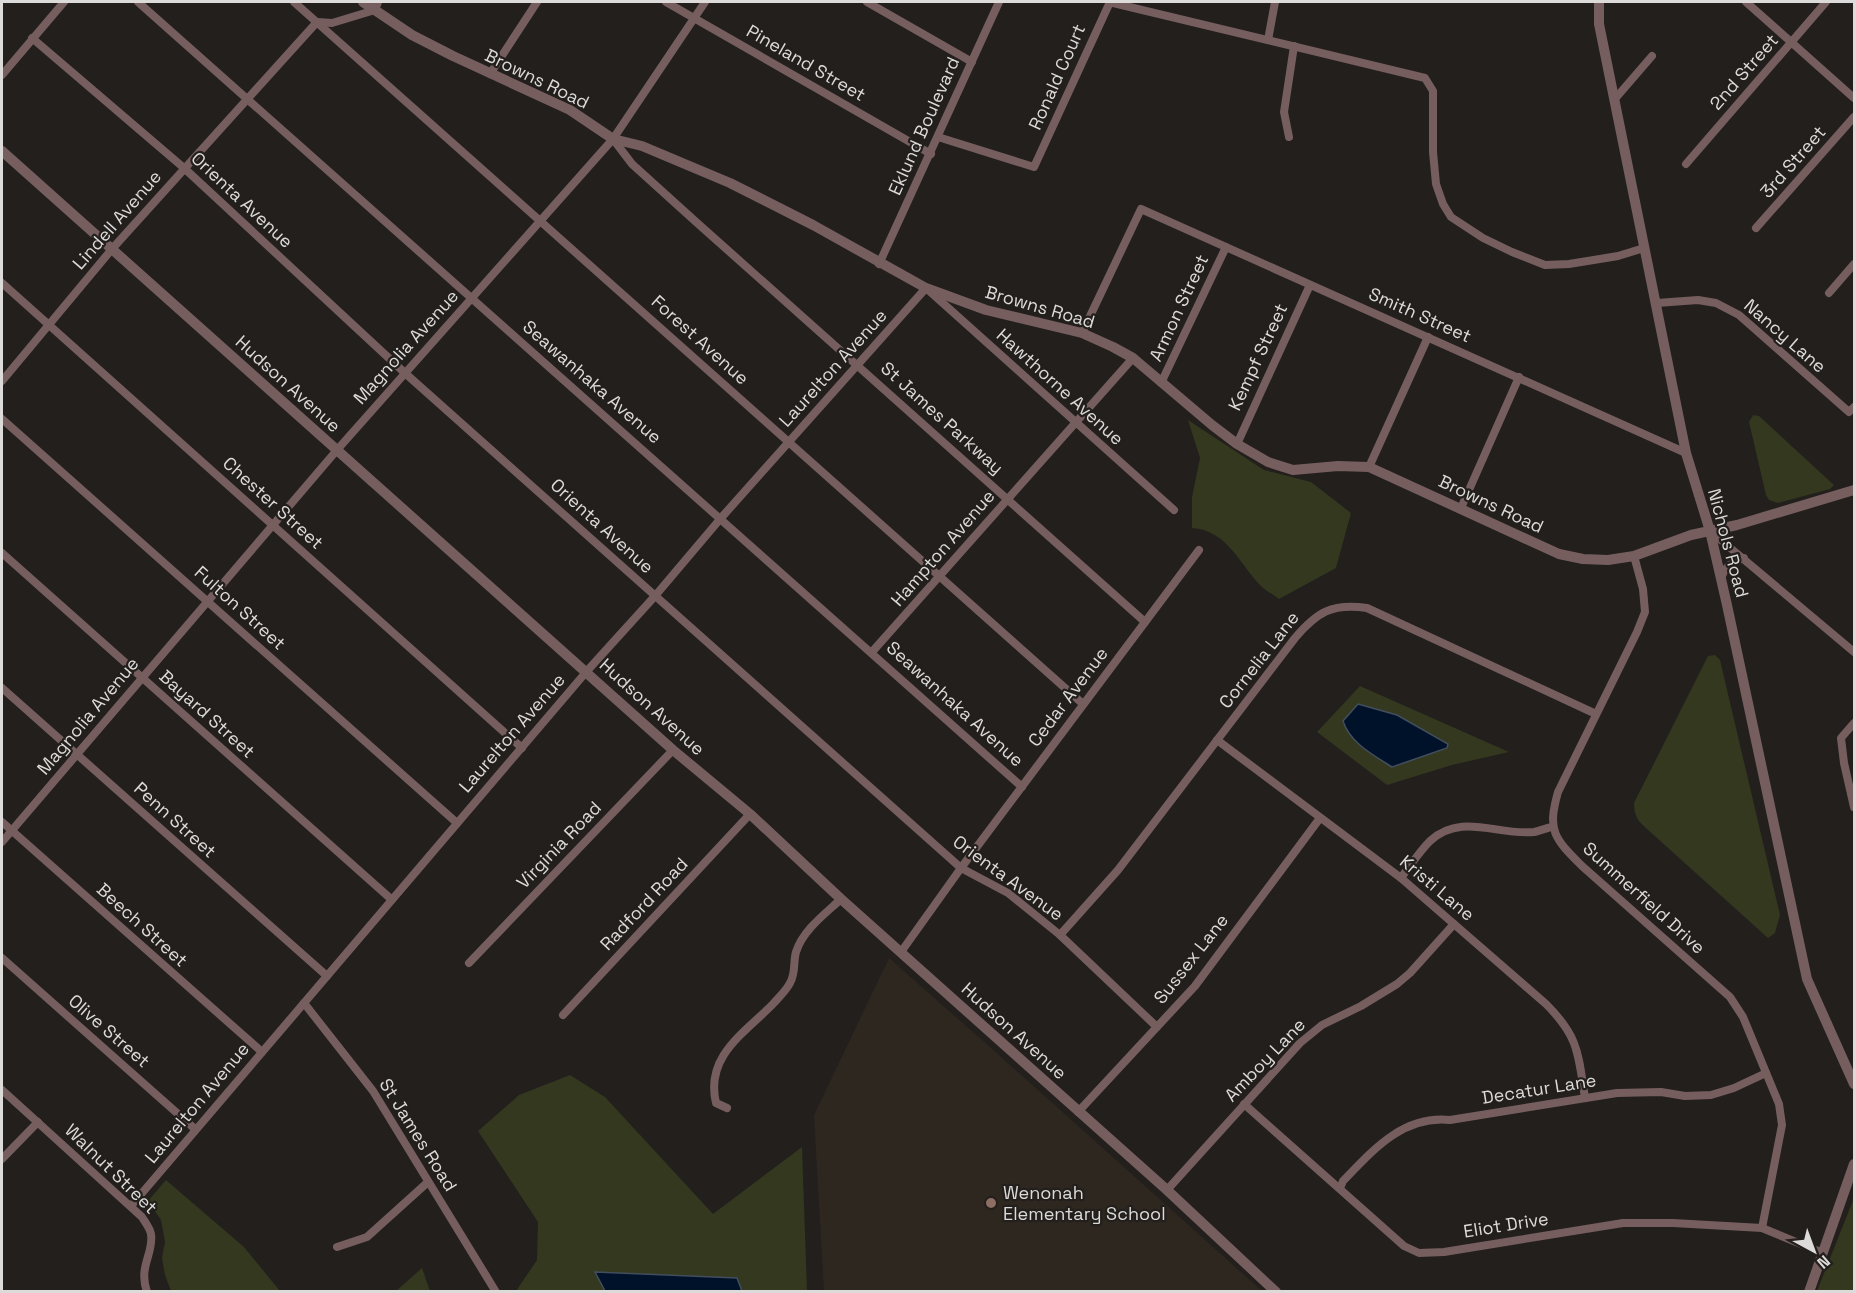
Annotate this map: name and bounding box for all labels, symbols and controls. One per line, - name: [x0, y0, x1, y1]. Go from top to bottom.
- street label: Pineland Street: [743, 19, 870, 106]
- street label: Ronald Court: [1023, 20, 1090, 133]
- street label: 2nd Street: [1704, 29, 1783, 114]
- street label: Browns Road: [481, 43, 593, 114]
- street label: Eklund Boulevard: [883, 53, 964, 199]
- street label: 3rd Street: [1755, 121, 1830, 203]
- street label: Orienta Avenue: [187, 146, 298, 253]
- street label: Lindell Avenue: [67, 165, 166, 274]
- street label: Armon Street: [1144, 251, 1213, 365]
- street label: Browns Road: [983, 280, 1098, 333]
- street label: Smith Street: [1365, 282, 1475, 347]
- street label: Magnolia Avenue: [348, 285, 463, 409]
- street label: Forest Avenue: [647, 290, 754, 389]
- street label: Nancy Lane: [1739, 294, 1831, 378]
- street label: Kempf Street: [1223, 300, 1292, 414]
- street label: Laurelton Avenue: [774, 304, 892, 431]
- street label: Seawanhaka Avenue: [518, 315, 667, 448]
- street label: Hawthorne Avenue: [992, 323, 1129, 450]
- street label: Hudson Avenue: [231, 330, 346, 437]
- street label: St James Parkway: [876, 356, 1009, 479]
- street label: Chester Street: [218, 451, 328, 554]
- street label: Browns Road: [1435, 469, 1547, 538]
- street label: Orienta Avenue: [546, 473, 659, 578]
- street label: Hampton Avenue: [886, 485, 1000, 611]
- street label: Nichols Road: [1703, 486, 1754, 600]
- street label: Fulton Street: [190, 561, 291, 655]
- street label: Cornelia Lane: [1214, 607, 1304, 713]
- street label: Seawanhaka Avenue: [882, 636, 1029, 771]
- street label: Cedar Avenue: [1023, 642, 1113, 751]
- street label: Magnolia Avenue: [32, 652, 144, 779]
- street label: Hudson Avenue: [595, 653, 710, 760]
- street label: Bayard Street: [155, 665, 260, 763]
- street label: Laurelton Avenue: [454, 668, 570, 797]
- street label: Penn Street: [129, 777, 221, 863]
- street label: Virginia Road: [511, 796, 606, 893]
- street label: Orienta Avenue: [948, 830, 1068, 925]
- street label: Summerfield Drive: [1578, 837, 1710, 959]
- street label: Kristi Lane: [1395, 850, 1479, 926]
- street label: Radford Road: [595, 852, 692, 955]
- street label: Beech Street: [92, 878, 193, 972]
- street label: Sussex Lane: [1148, 909, 1233, 1008]
- street label: Hudson Avenue: [957, 977, 1072, 1084]
- street label: Olive Street: [64, 989, 155, 1072]
- street label: Amboy Lane: [1219, 1013, 1310, 1106]
- street label: Laurelton Avenue: [139, 1038, 254, 1168]
- street label: Decatur Lane: [1480, 1068, 1598, 1109]
- street label: St James Road: [375, 1074, 462, 1196]
- street label: Walnut Street: [60, 1119, 163, 1219]
- place label: Wenonah Elementary School: [1003, 1181, 1166, 1225]
- marker: Wenonah Elementary School: [984, 1196, 998, 1210]
- street label: Eliot Drive: [1462, 1206, 1550, 1243]
- north arrow: [1784, 1221, 1844, 1281]
- text: N: [1813, 1250, 1834, 1273]

